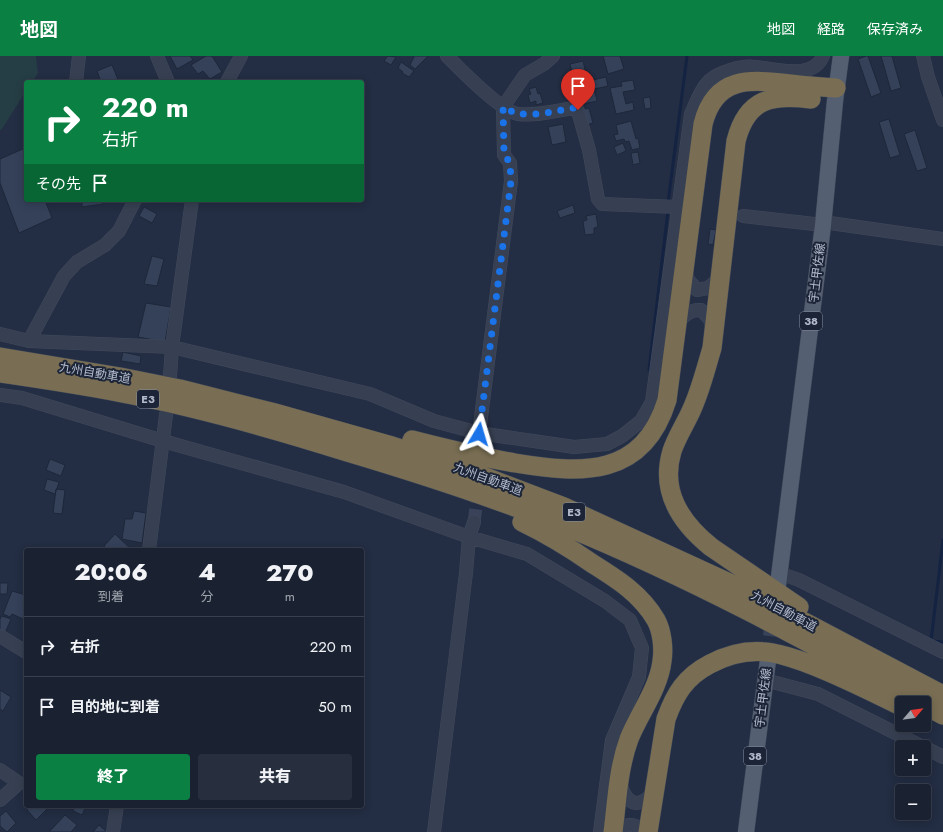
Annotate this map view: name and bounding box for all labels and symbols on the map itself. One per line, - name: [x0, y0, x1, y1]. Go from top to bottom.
- pin: [561, 69, 595, 110]
- street label: 宇土甲佐線: [804, 242, 830, 304]
- road number: 38: [800, 312, 822, 330]
- street label: 九州自動車道: [58, 358, 132, 388]
- road number: E3: [137, 390, 159, 408]
- position arrow: [458, 413, 500, 455]
- street label: 九州自動車道: [451, 458, 525, 500]
- road number: E3: [563, 503, 585, 521]
- street label: 九州自動車道: [748, 586, 820, 636]
- street label: 宇土甲佐線: [750, 667, 776, 729]
- north arrow: [895, 696, 931, 732]
- road number: 38: [744, 747, 766, 765]

